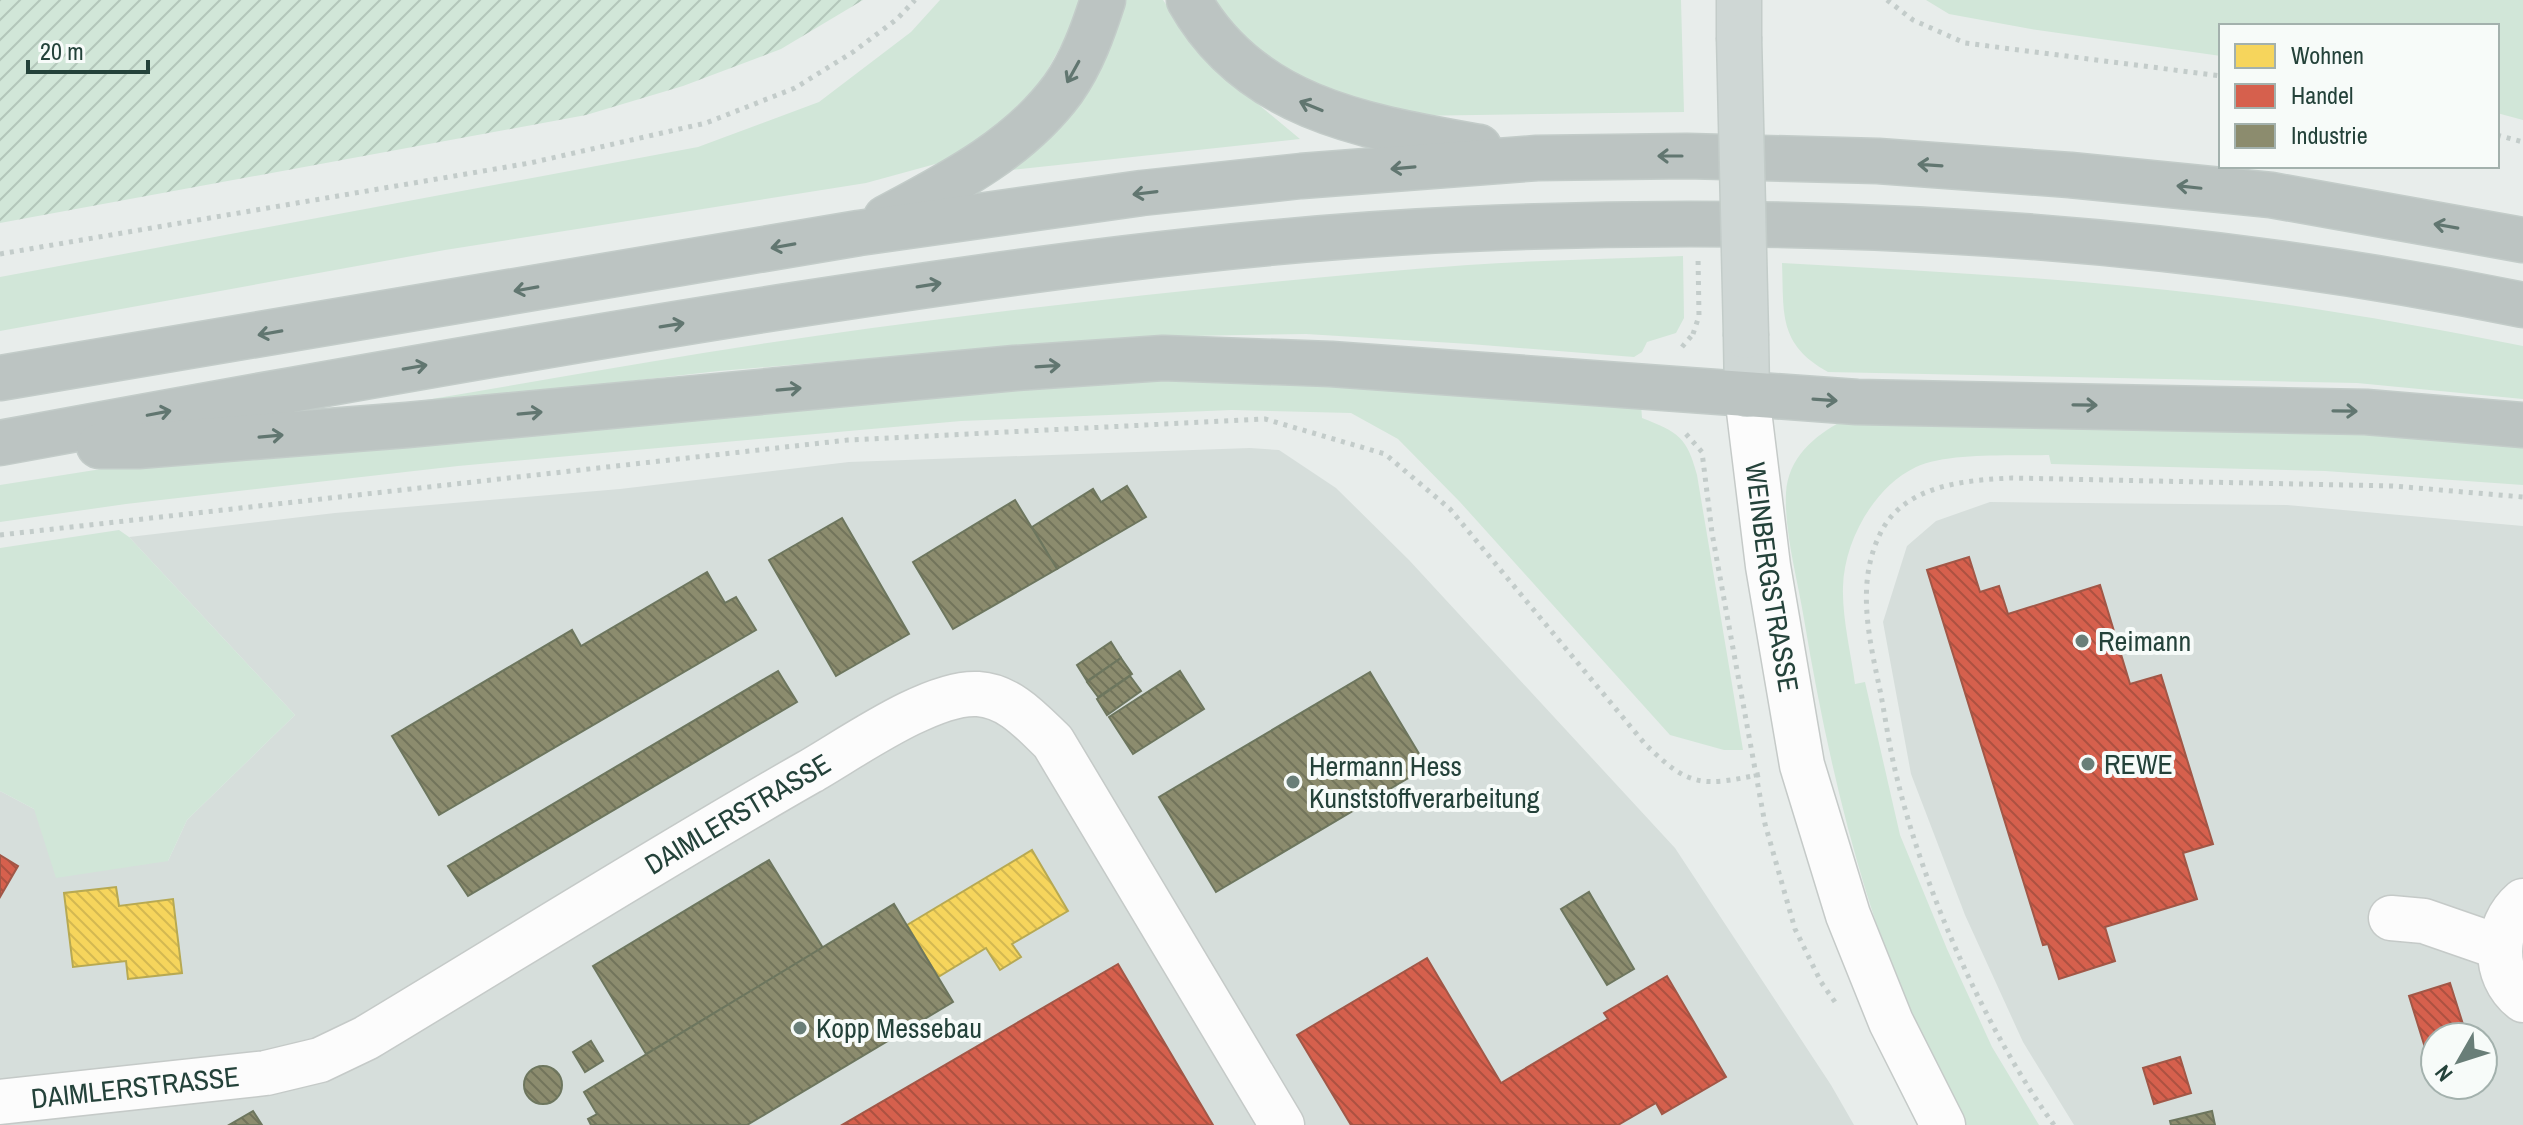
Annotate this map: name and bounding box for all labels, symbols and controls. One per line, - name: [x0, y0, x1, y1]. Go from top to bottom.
- scale bar: [28, 24, 148, 74]
- legend: [2219, 24, 2499, 168]
- text: 20 m: [40, 35, 84, 67]
- text: Wohnen: [2291, 39, 2364, 71]
- one-way arrow: [1065, 59, 1080, 83]
- text: Handel: [2291, 79, 2353, 111]
- one-way arrow: [1299, 98, 1324, 112]
- text: Industrie: [2291, 119, 2368, 151]
- one-way arrow: [1657, 148, 1684, 164]
- one-way arrow: [1917, 157, 1944, 172]
- one-way arrow: [1391, 161, 1417, 176]
- one-way arrow: [2176, 179, 2203, 194]
- one-way arrow: [1133, 186, 1158, 201]
- one-way arrow: [2434, 218, 2459, 233]
- one-way arrow: [770, 239, 796, 254]
- one-way arrow: [915, 276, 941, 291]
- one-way arrow: [514, 283, 539, 298]
- one-way arrow: [658, 316, 684, 331]
- one-way arrow: [258, 326, 283, 341]
- one-way arrow: [1034, 358, 1061, 373]
- one-way arrow: [402, 359, 427, 374]
- one-way arrow: [775, 381, 802, 396]
- one-way arrow: [1811, 393, 1838, 408]
- one-way arrow: [2071, 397, 2098, 413]
- one-way arrow: [2331, 404, 2358, 419]
- one-way arrow: [146, 405, 172, 420]
- one-way arrow: [517, 406, 543, 421]
- one-way arrow: [257, 428, 284, 443]
- street label: WEINBERGSTRASSE: [1736, 460, 1808, 695]
- place label: Reimann: [2098, 622, 2191, 660]
- marker: Reimann: [2073, 632, 2091, 650]
- street label: DAIMLERSTRASSE: [638, 745, 837, 883]
- place label: REWE: [2104, 745, 2173, 783]
- place label: Hermann Hess Kunststoffverarbeitung: [1309, 747, 1540, 817]
- marker: REWE: [2079, 755, 2097, 773]
- marker: Hermann Hess Kunststoffverarbeitung: [1284, 773, 1302, 791]
- place label: Kopp Messebau: [816, 1009, 982, 1047]
- marker: Kopp Messebau: [791, 1019, 809, 1037]
- north arrow: [2419, 1021, 2499, 1101]
- street label: DAIMLERSTRASSE: [29, 1057, 241, 1117]
- text: N: [2428, 1059, 2459, 1088]

